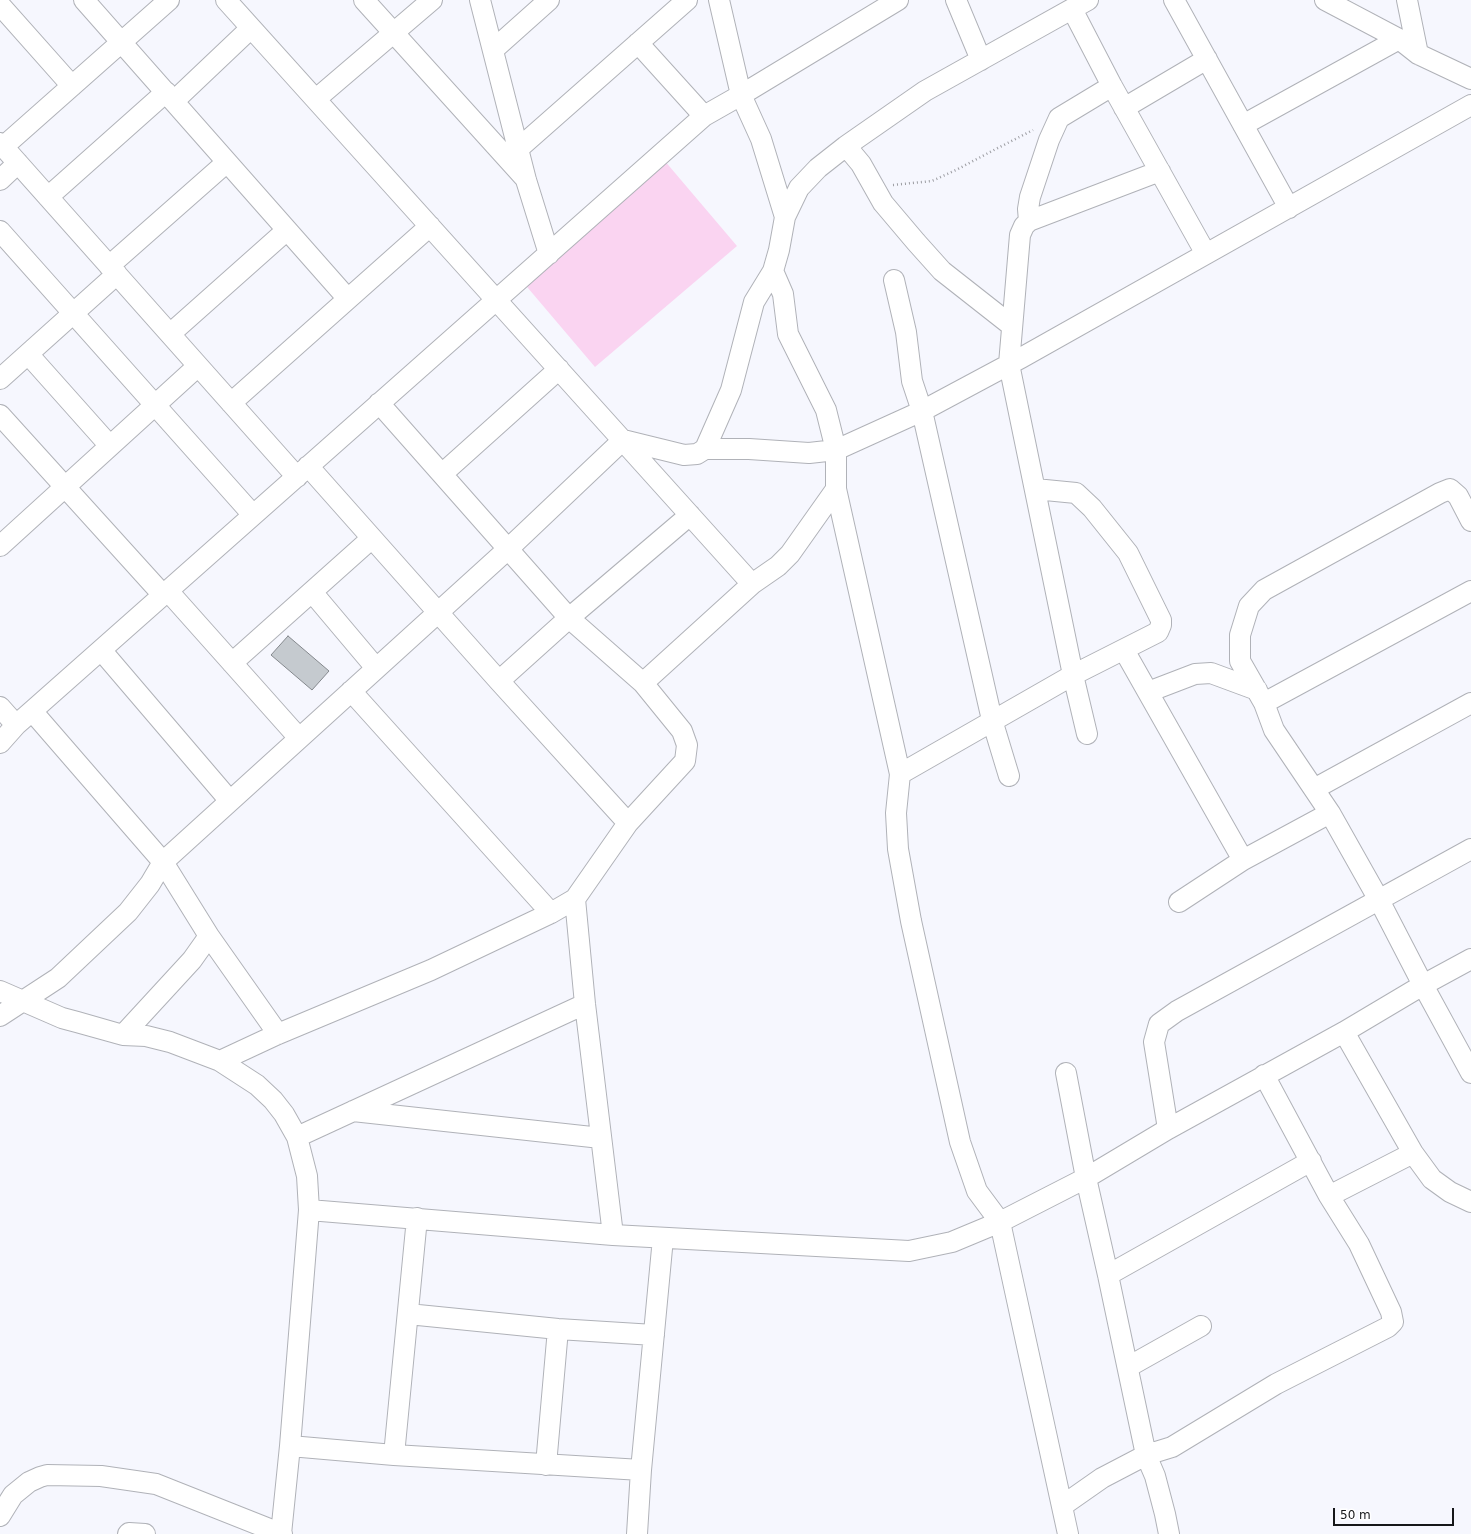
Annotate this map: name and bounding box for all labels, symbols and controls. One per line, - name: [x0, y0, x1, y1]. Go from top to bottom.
- scale bar: [1335, 1500, 1456, 1526]
- text: 50 m: [1340, 1508, 1371, 1522]

